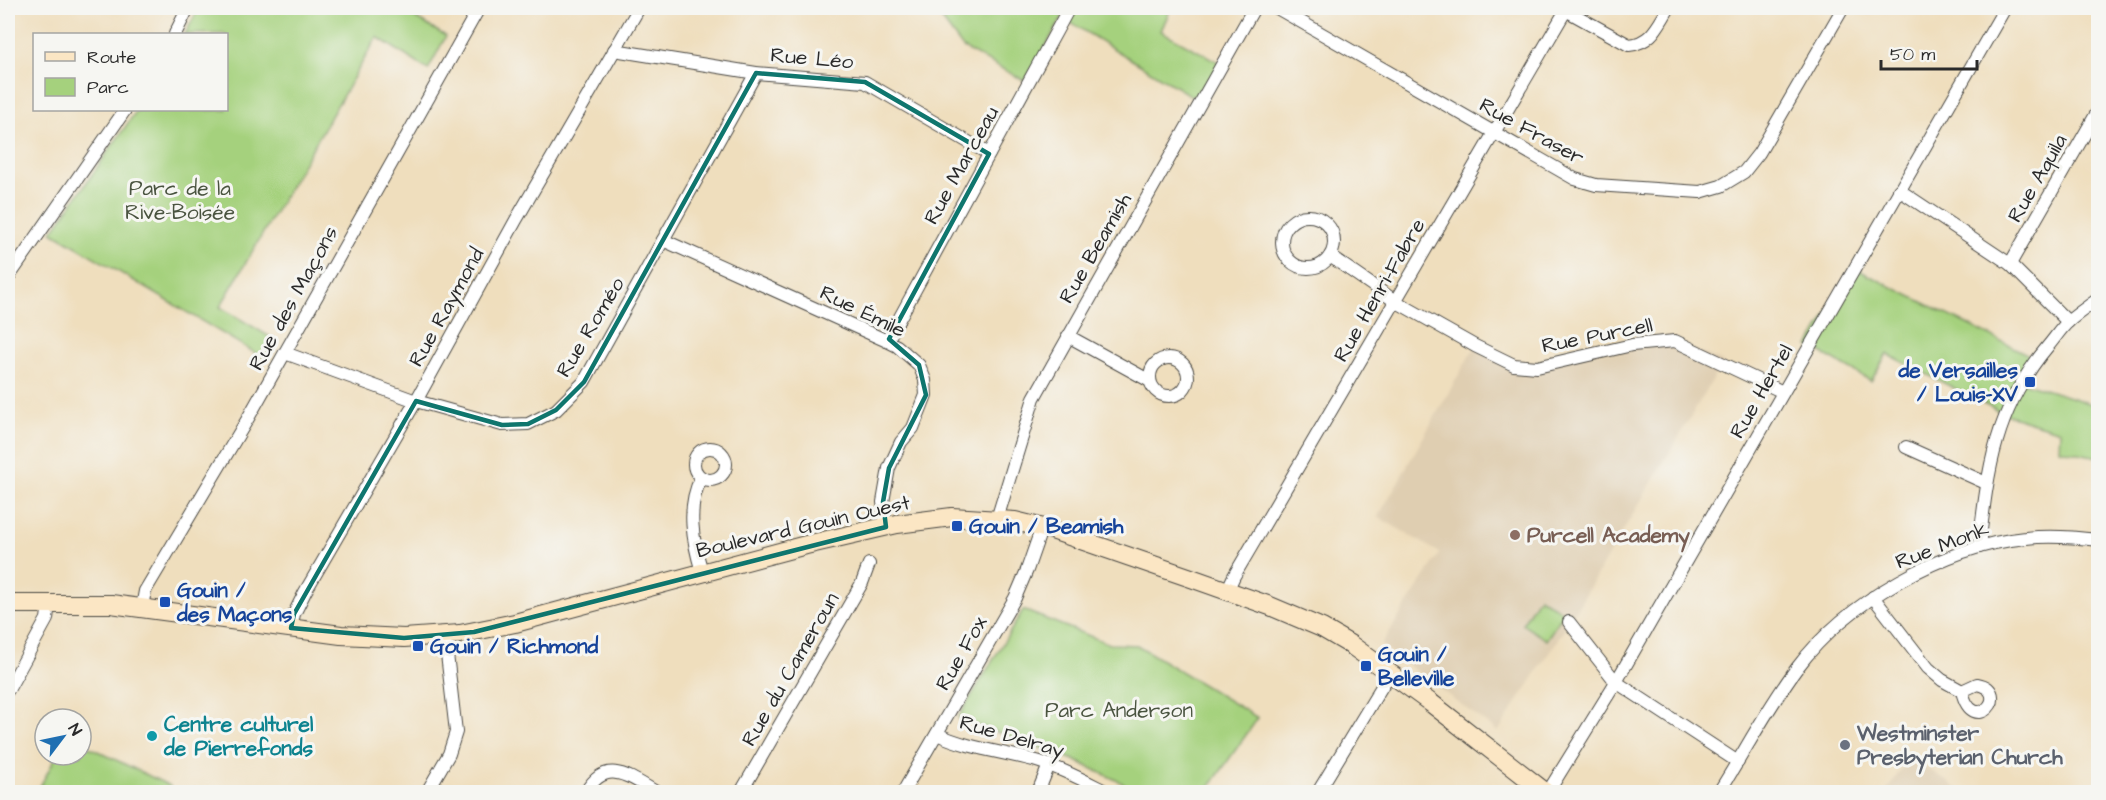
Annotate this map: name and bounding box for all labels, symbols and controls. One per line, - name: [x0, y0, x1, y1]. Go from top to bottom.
- legend: [33, 33, 228, 111]
- scale bar: [1881, 33, 1977, 71]
- street label: Rue Léo: [769, 40, 855, 77]
- text: 50 m: [1890, 42, 1935, 67]
- text: Route: [87, 45, 136, 70]
- text: Parc: [87, 75, 129, 100]
- street label: Rue Fraser: [1474, 91, 1590, 172]
- street label: Rue Marceau: [917, 101, 1006, 230]
- street label: Rue Aquila: [2001, 129, 2075, 228]
- park label: Parc de la Rive-Boisée: [125, 174, 235, 227]
- street label: Rue Beamish: [1052, 187, 1139, 309]
- street label: Rue Henri-Fabre: [1327, 213, 1432, 367]
- street label: Rue des Maçons: [242, 221, 345, 376]
- street label: Rue Raymond: [402, 242, 493, 373]
- street label: Rue Roméo: [549, 272, 632, 383]
- street label: Rue Émile: [815, 278, 910, 345]
- street label: Rue Purcell: [1539, 311, 1655, 360]
- street label: Rue Hertel: [1723, 339, 1800, 444]
- place label: de Versailles / Louis-XV: [1897, 356, 2019, 409]
- marker: de Versailles / Louis-XV: [2023, 375, 2037, 389]
- street label: Boulevard Gouin Ouest: [693, 488, 913, 565]
- place label: Gouin / Beamish: [969, 512, 1124, 541]
- street label: Rue Monk: [1891, 514, 1993, 577]
- marker: Gouin / Beamish: [950, 519, 964, 533]
- place label: Purcell Academy: [1527, 521, 1690, 553]
- marker: Purcell Academy: [1508, 528, 1522, 542]
- place label: Gouin / des Maçons: [176, 576, 293, 629]
- street label: Rue du Cameroun: [735, 587, 846, 751]
- marker: Gouin / des Maçons: [158, 595, 172, 609]
- street label: Rue Fox: [928, 611, 994, 696]
- place label: Gouin / Richmond: [430, 632, 599, 661]
- marker: Gouin / Richmond: [411, 639, 425, 653]
- place label: Gouin / Belleville: [1378, 640, 1455, 693]
- marker: Gouin / Belleville: [1359, 659, 1373, 673]
- park label: Parc Anderson: [1045, 696, 1193, 725]
- north arrow: [33, 707, 93, 767]
- street label: Rue Delray: [956, 708, 1068, 767]
- place label: Centre culturel de Pierrefonds: [163, 710, 314, 763]
- text: N: [63, 719, 87, 740]
- place label: Westminster Presbyterian Church: [1856, 719, 2063, 775]
- marker: Centre culturel de Pierrefonds: [145, 729, 159, 743]
- marker: Westminster Presbyterian Church: [1838, 738, 1852, 752]

